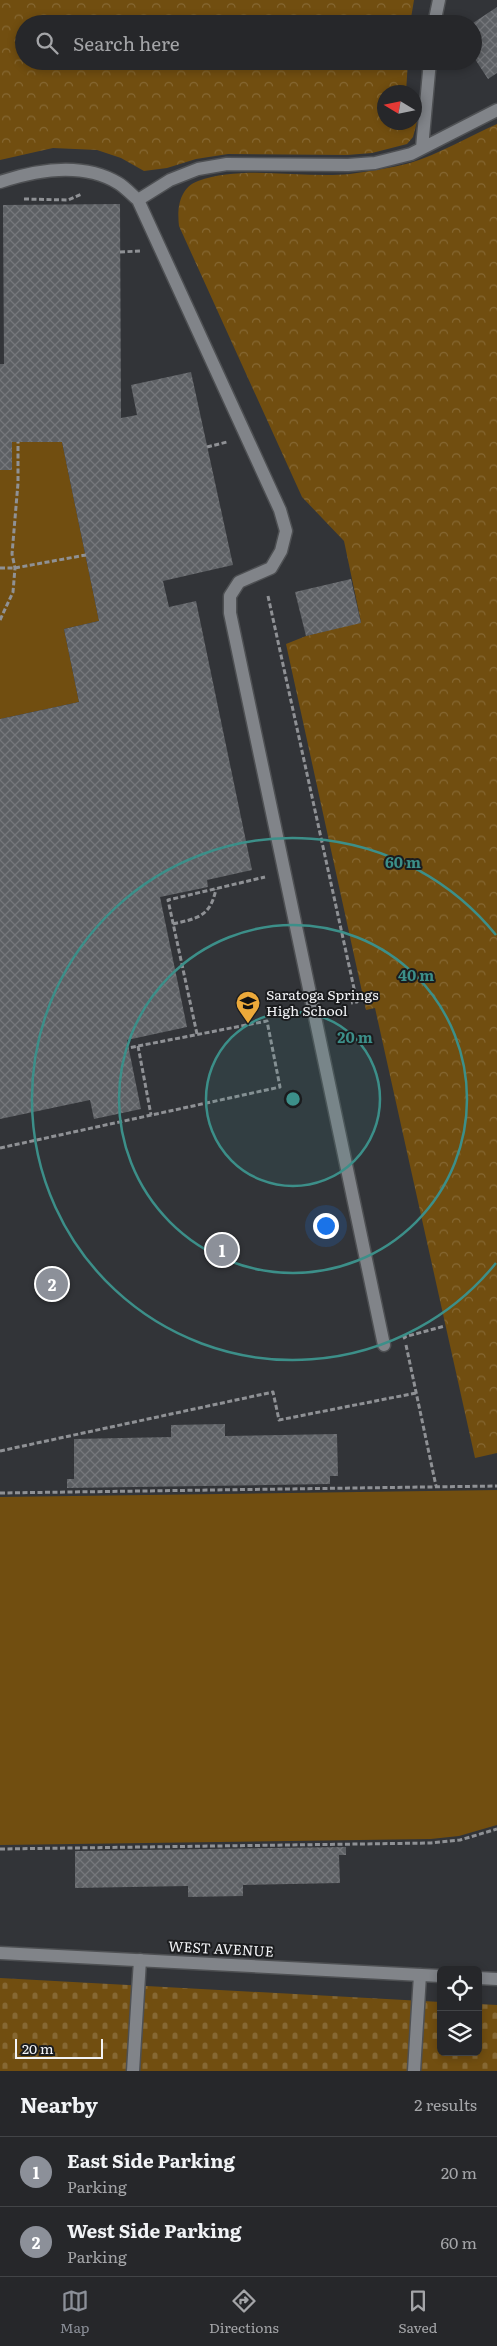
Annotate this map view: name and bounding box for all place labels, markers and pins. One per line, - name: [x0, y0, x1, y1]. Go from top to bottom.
- place label: Saratoga Springs High School: [266, 984, 379, 1020]
- school or university icon: Saratoga Springs High School: [235, 990, 261, 1024]
- centre of rings: [284, 1090, 302, 1108]
- pin: 1: [206, 1231, 238, 1269]
- pin: 2: [36, 1265, 68, 1303]

